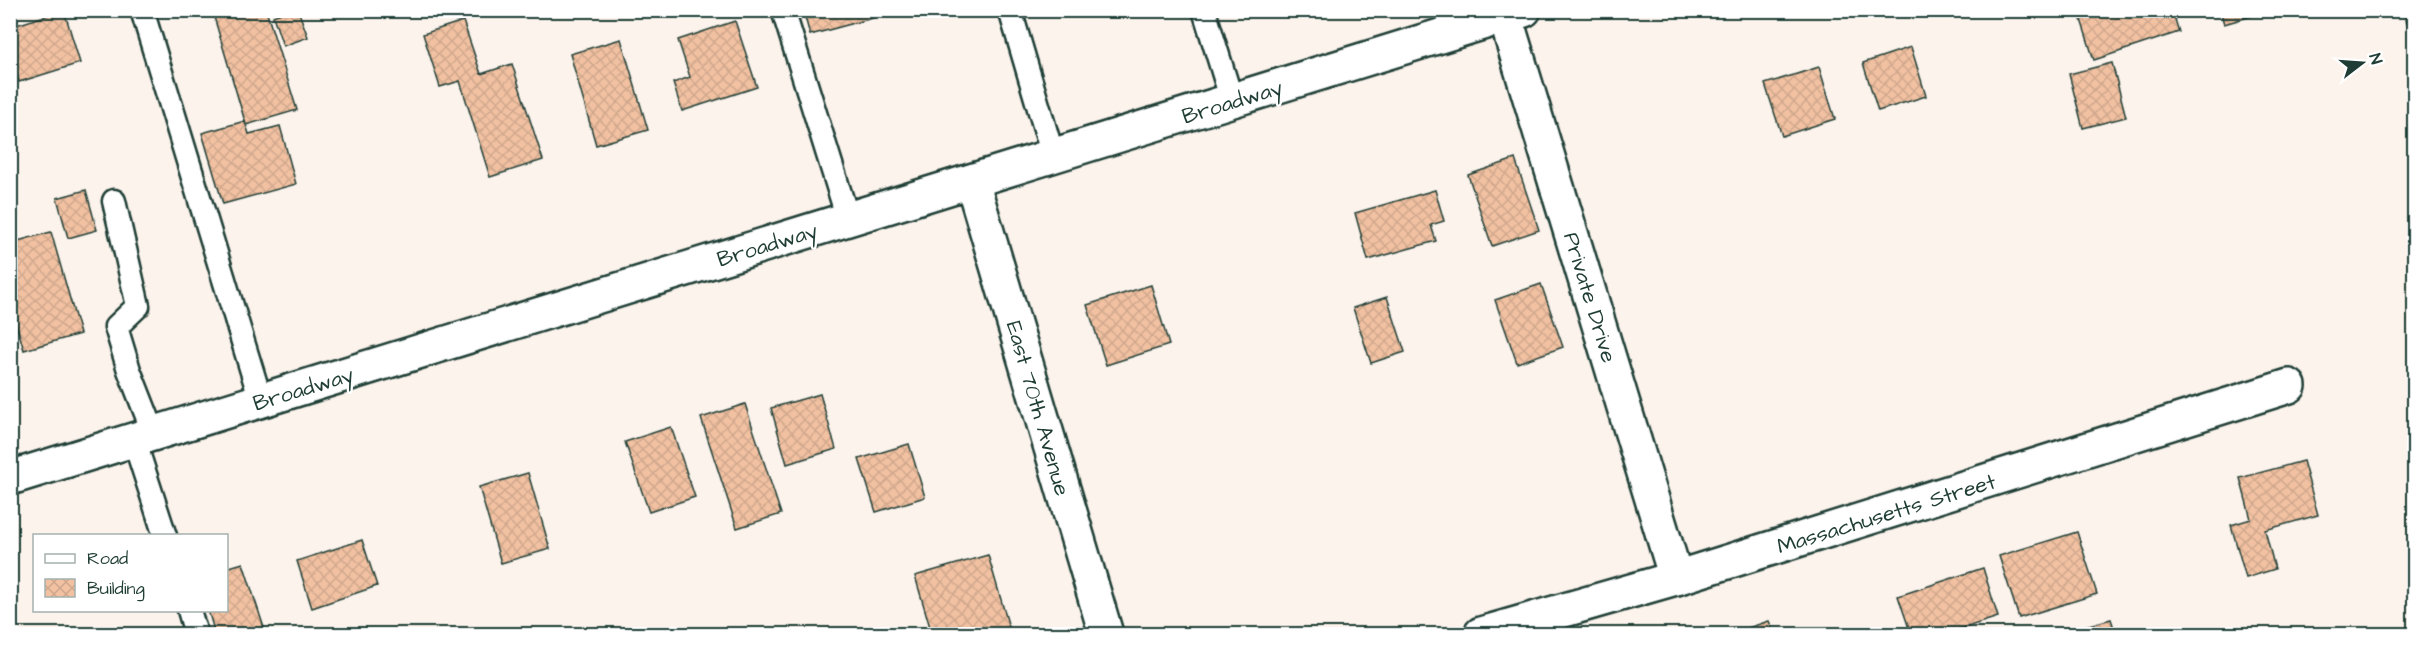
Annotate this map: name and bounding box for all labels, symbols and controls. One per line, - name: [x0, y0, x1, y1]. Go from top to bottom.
- north arrow: [2332, 33, 2392, 93]
- text: N: [2363, 51, 2387, 67]
- street label: Broadway: [1178, 72, 1287, 133]
- street label: Broadway: [713, 215, 822, 276]
- street label: Private Drive: [1555, 228, 1624, 366]
- street label: East 70th Avenue: [998, 317, 1077, 500]
- street label: Broadway: [249, 359, 358, 420]
- street label: Massachusetts Street: [1773, 466, 2000, 562]
- legend: [33, 534, 228, 612]
- text: Road: [87, 546, 128, 571]
- text: Building: [87, 576, 145, 602]

